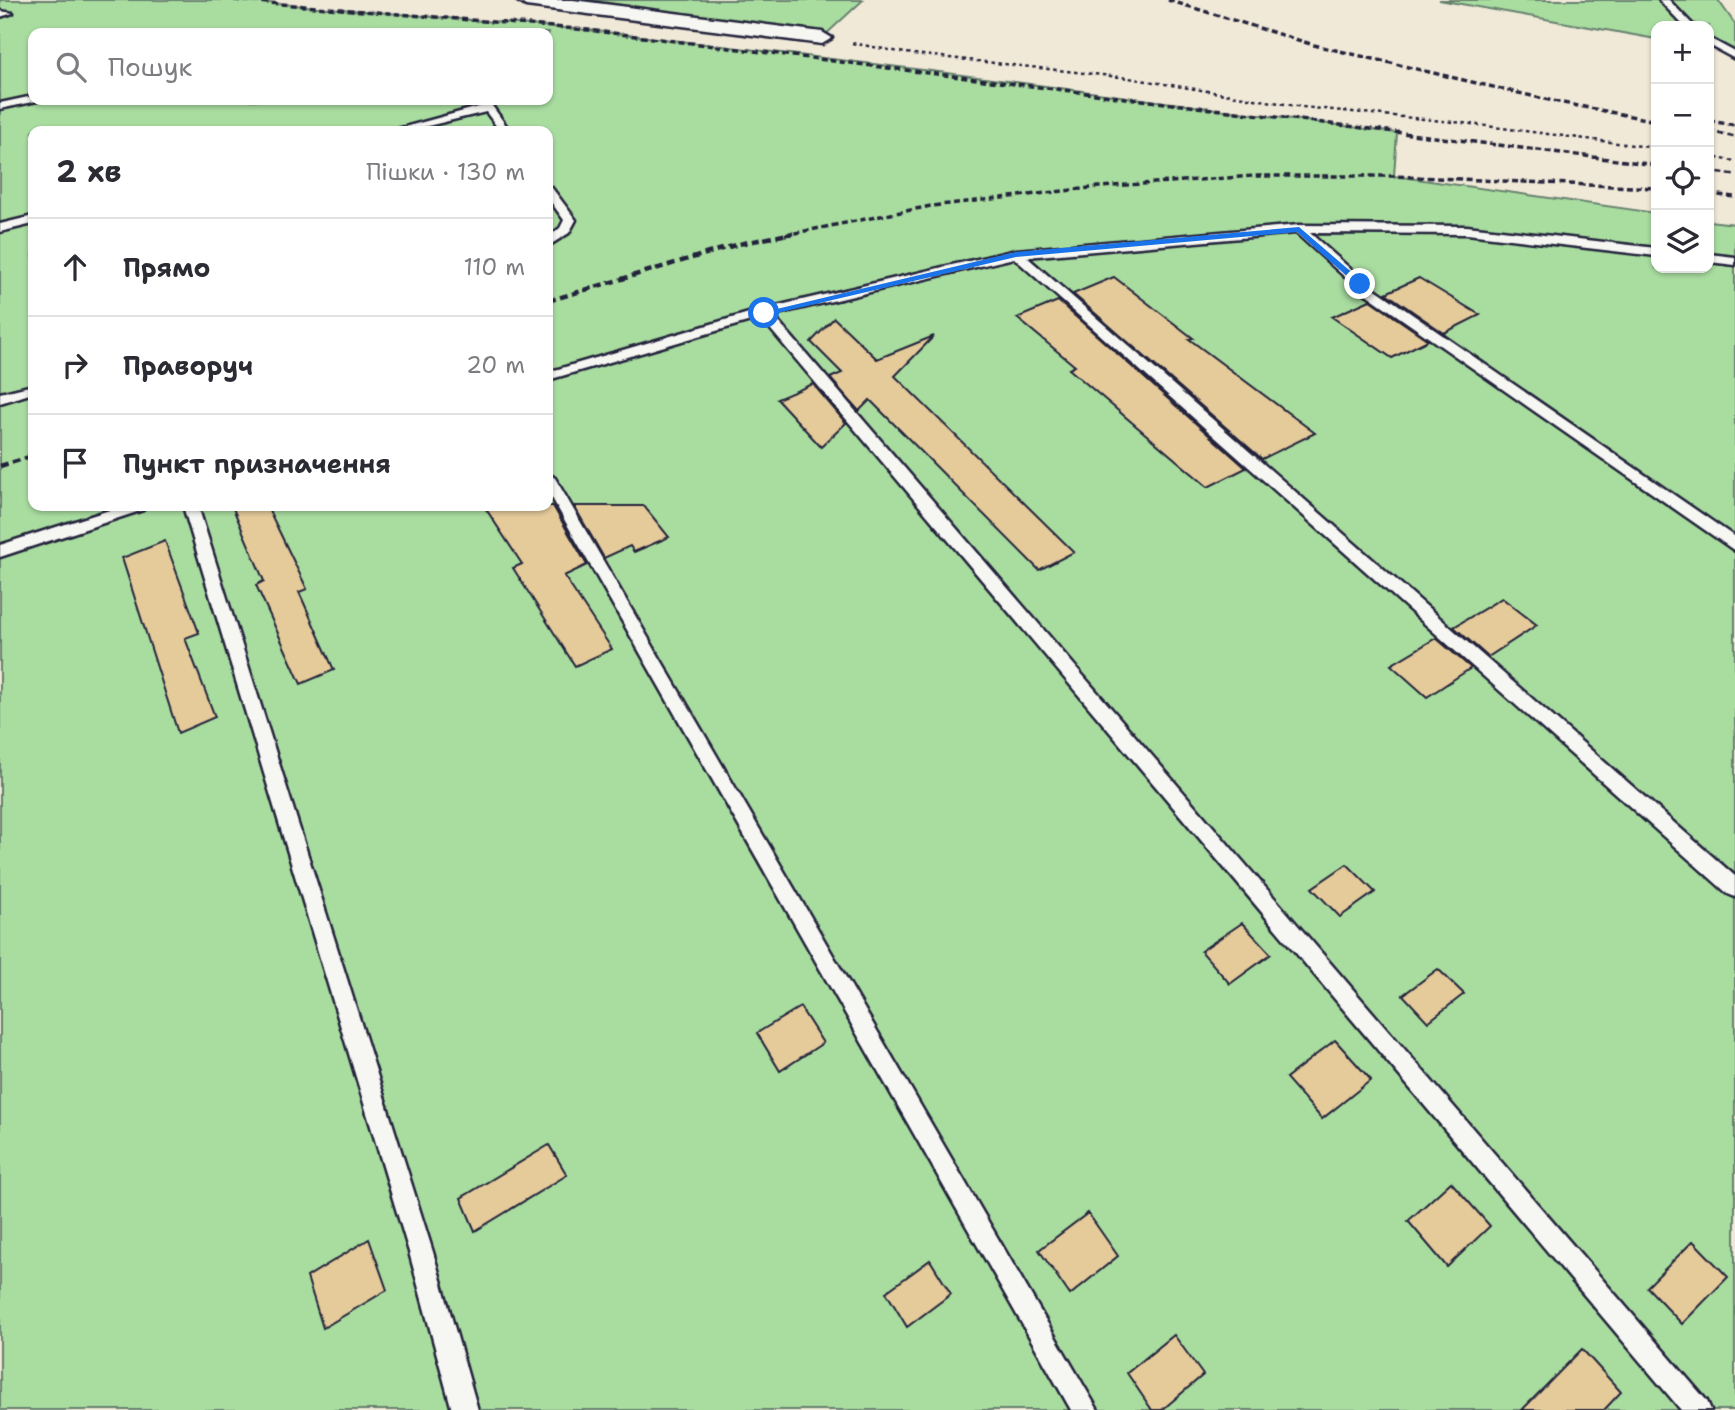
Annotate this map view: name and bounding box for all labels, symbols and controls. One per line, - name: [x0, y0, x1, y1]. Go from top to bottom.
- map controls: [1651, 21, 1714, 273]
- button: +: [1651, 21, 1714, 84]
- search box: [28, 28, 553, 105]
- icon: search: [52, 48, 90, 86]
- text: Пошук: [108, 49, 192, 84]
- button: −: [1651, 84, 1714, 147]
- button: locate: [1651, 147, 1714, 210]
- text: 2 хв: [56, 151, 121, 192]
- text: Пішки · 130 m: [366, 157, 525, 187]
- button: layers: [1651, 210, 1714, 273]
- icon: ahead: [56, 248, 94, 286]
- text: Прямо: [123, 250, 211, 285]
- text: 110 m: [463, 252, 525, 282]
- route end: [1344, 268, 1375, 299]
- route start: [748, 297, 779, 328]
- icon: right: [56, 346, 94, 384]
- text: Праворуч: [123, 348, 253, 383]
- text: 20 m: [466, 350, 525, 380]
- icon: arrive: [56, 444, 94, 482]
- text: Пункт призначення: [123, 446, 391, 481]

